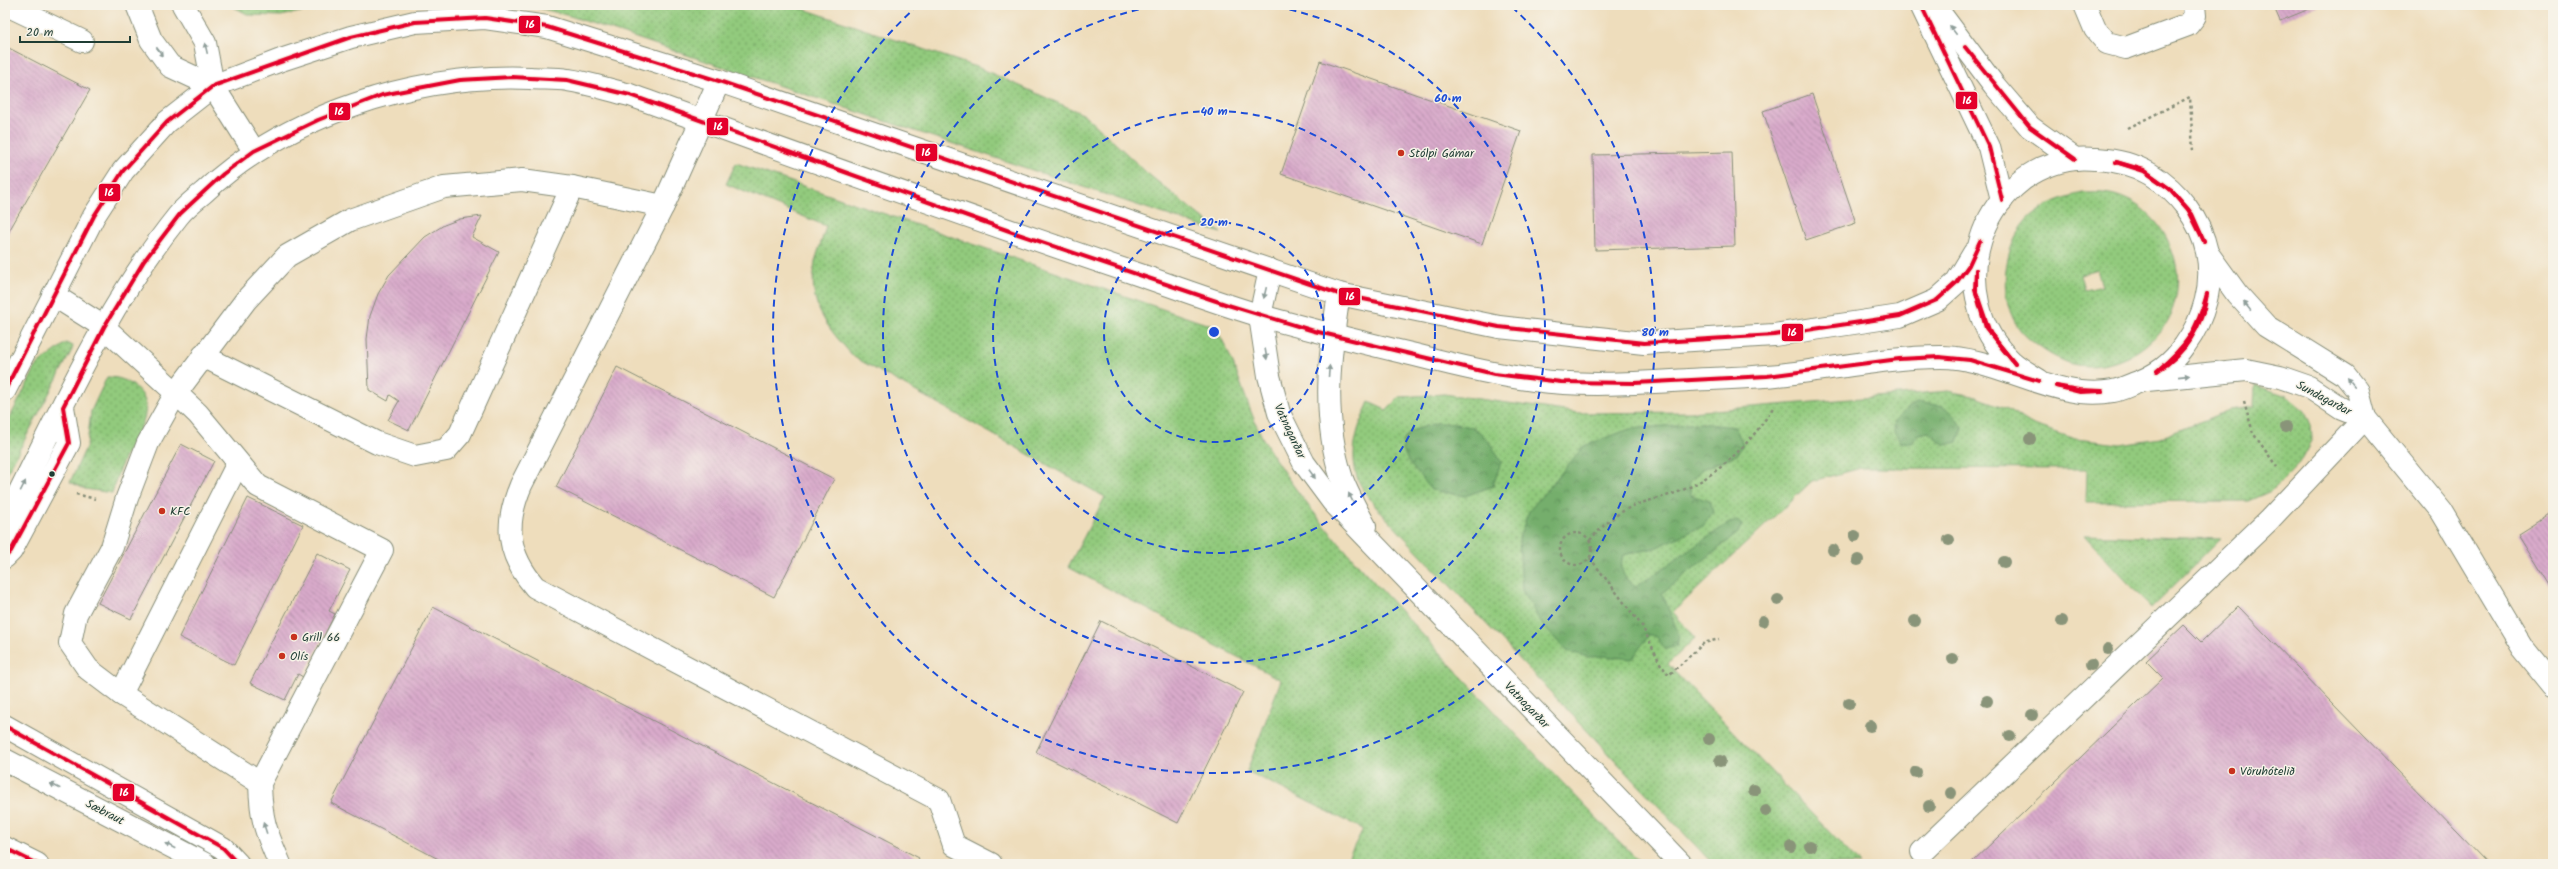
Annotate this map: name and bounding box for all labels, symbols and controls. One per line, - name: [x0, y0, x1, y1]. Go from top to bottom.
- line badge: 16: [518, 15, 541, 34]
- text: 16: [525, 16, 535, 34]
- scale bar: [20, 18, 130, 44]
- text: 20 m: [26, 23, 54, 42]
- one-way arrow: [1949, 25, 1957, 35]
- one-way arrow: [202, 42, 208, 55]
- one-way arrow: [156, 47, 164, 58]
- text: 60 m: [1434, 89, 1462, 108]
- line badge: 16: [1955, 91, 1978, 110]
- text: 16: [1962, 92, 1972, 110]
- line badge: 16: [328, 102, 351, 121]
- text: 40 m: [1200, 102, 1228, 121]
- text: 16: [334, 103, 344, 121]
- line badge: 16: [706, 117, 729, 136]
- text: 16: [713, 118, 723, 136]
- line badge: 16: [915, 143, 938, 162]
- text: 16: [921, 144, 931, 162]
- place label: Stólpi Gámar: [1409, 144, 1475, 163]
- marker: Stólpi Gámar: [1396, 148, 1406, 158]
- line badge: 16: [98, 183, 121, 202]
- text: 16: [104, 184, 114, 202]
- text: 20 m: [1200, 213, 1228, 232]
- one-way arrow: [1262, 287, 1268, 299]
- line badge: 16: [1338, 287, 1361, 306]
- text: 16: [1345, 288, 1355, 306]
- one-way arrow: [2242, 301, 2251, 312]
- text: 80 m: [1641, 323, 1669, 342]
- line badge: 16: [1781, 323, 1804, 342]
- text: 16: [1787, 324, 1797, 342]
- centre of rings: [1207, 325, 1221, 339]
- one-way arrow: [1263, 348, 1269, 360]
- one-way arrow: [1326, 365, 1332, 377]
- one-way arrow: [2178, 373, 2190, 380]
- street label: Sundagarðar: [2293, 376, 2356, 422]
- one-way arrow: [2346, 377, 2355, 388]
- street label: Vatnagarðar: [1268, 400, 1311, 463]
- unlabelled marker: [47, 469, 57, 479]
- one-way arrow: [1308, 469, 1316, 479]
- one-way arrow: [20, 480, 26, 492]
- one-way arrow: [1348, 492, 1354, 503]
- place label: KFC: [170, 502, 191, 521]
- marker: KFC: [157, 506, 167, 516]
- place label: Grill 66: [302, 628, 340, 647]
- marker: Grill 66: [289, 632, 299, 642]
- place label: Olís: [290, 647, 308, 666]
- marker: Olís: [277, 651, 287, 661]
- street label: Vatnagarðar: [1499, 678, 1555, 734]
- place label: Vöruhótelið: [2240, 762, 2295, 781]
- marker: Vöruhótelið: [2227, 766, 2237, 776]
- one-way arrow: [49, 783, 61, 789]
- line badge: 16: [112, 783, 135, 802]
- text: 16: [119, 784, 129, 802]
- street label: Sæbraut: [82, 795, 128, 831]
- one-way arrow: [262, 822, 268, 834]
- one-way arrow: [164, 843, 176, 849]

